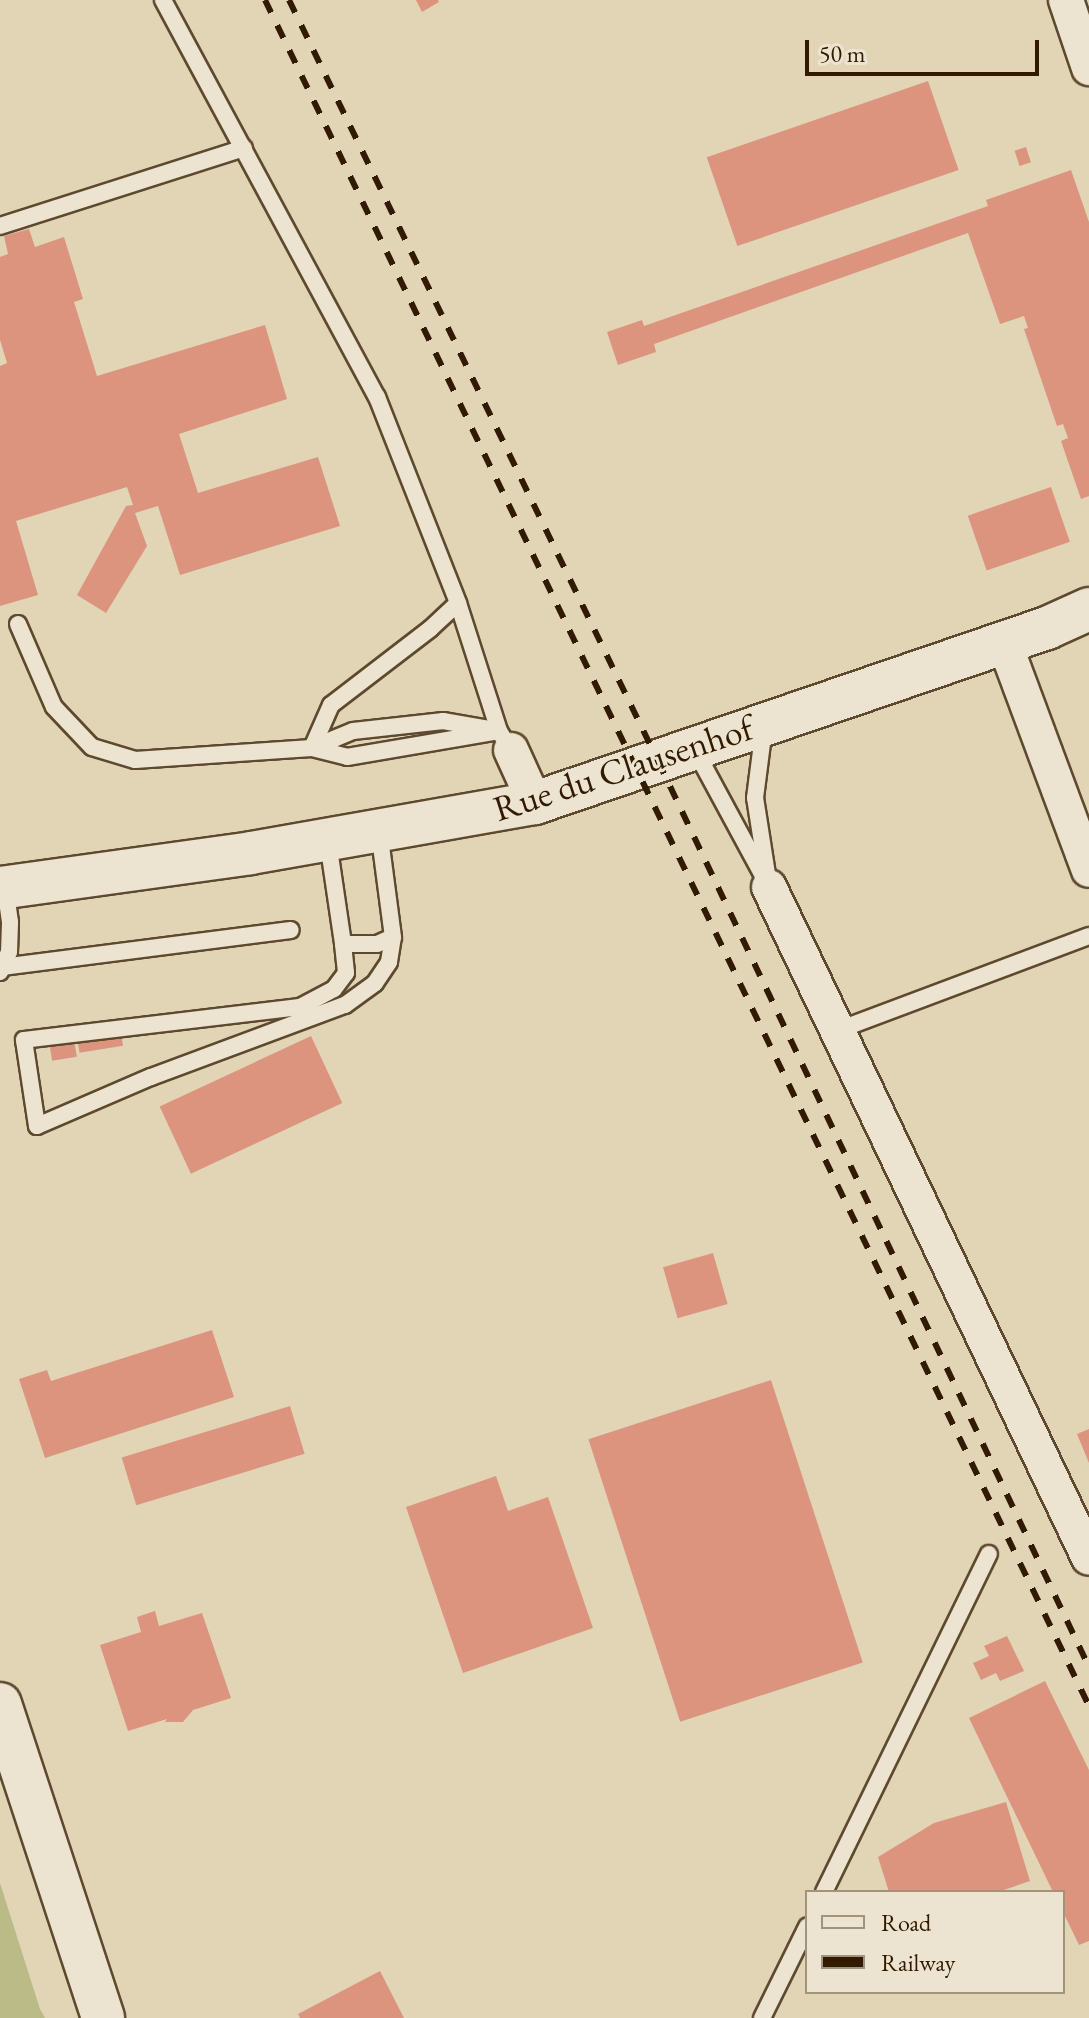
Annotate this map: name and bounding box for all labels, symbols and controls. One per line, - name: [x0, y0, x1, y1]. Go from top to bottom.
- scale bar: [809, 24, 1043, 74]
- text: 50 m: [819, 38, 866, 69]
- street label: Rue du Clausenhof: [488, 706, 758, 830]
- legend: [805, 1890, 1065, 1994]
- text: Road: [881, 1907, 931, 1938]
- text: Railway: [881, 1947, 955, 1978]

